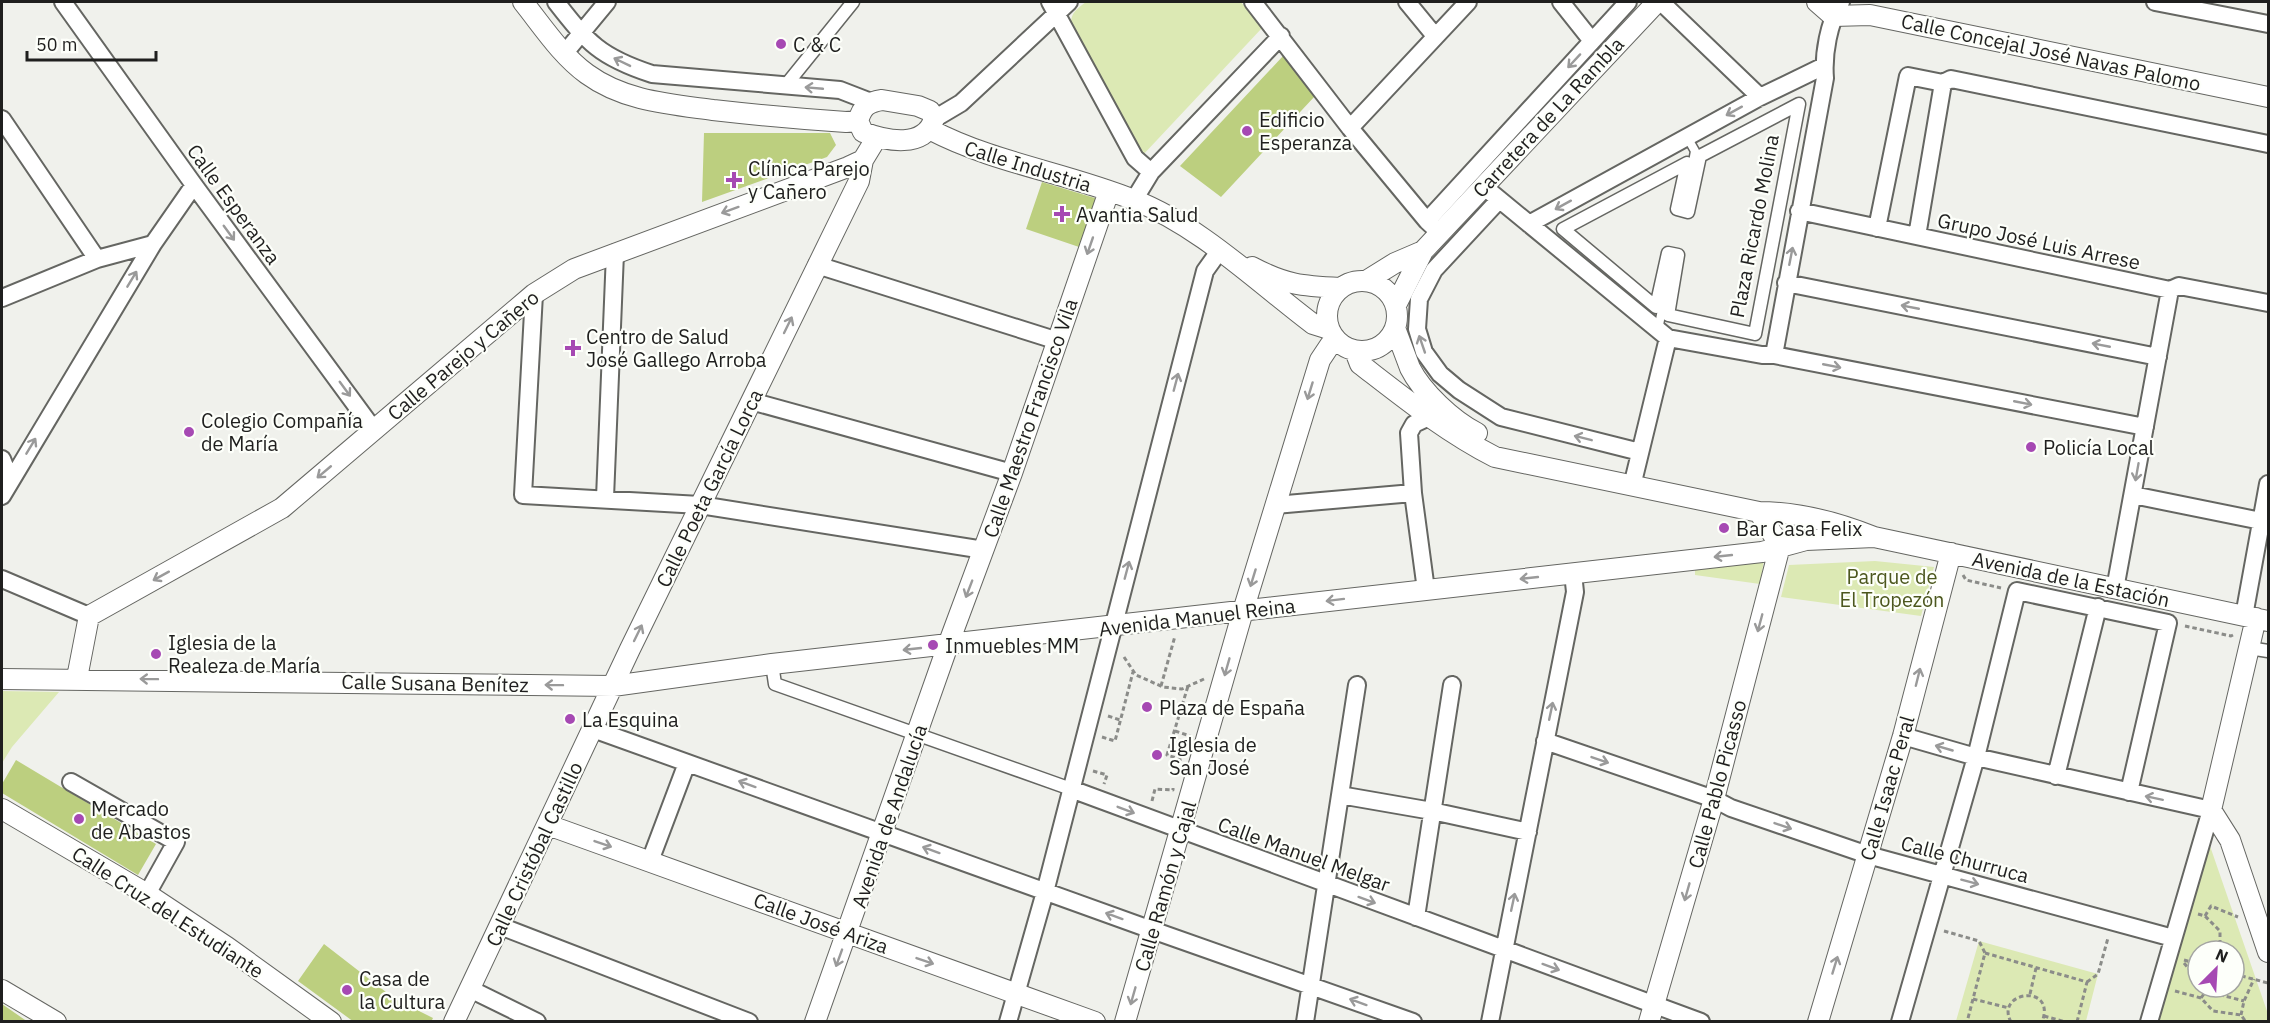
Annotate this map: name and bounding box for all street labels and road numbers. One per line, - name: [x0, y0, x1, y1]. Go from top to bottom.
- street label: Calle Concejal José Navas Palomo: [1899, 7, 2203, 97]
- street label: Carretera de La Rambla: [1466, 31, 1630, 203]
- street label: Plaza Ricardo Molina: [1723, 132, 1785, 320]
- street label: Calle Industria: [961, 134, 1095, 198]
- street label: Calle Esperanza: [181, 138, 287, 270]
- street label: Grupo José Luis Arrese: [1935, 206, 2143, 276]
- street label: Calle Parejo y Cañero: [382, 284, 544, 426]
- street label: Calle Maestro Francisco Vila: [976, 295, 1084, 541]
- street label: Calle Poeta García Lorca: [649, 384, 769, 592]
- street label: Avenida de la Estación: [1970, 545, 2172, 613]
- street label: Avenida Manuel Reina: [1097, 592, 1297, 642]
- street label: Calle Susana Benítez: [341, 668, 529, 698]
- street label: Calle Pablo Picasso: [1681, 697, 1753, 871]
- street label: Calle Isaac Peral: [1853, 712, 1921, 864]
- street label: Avenida de Andalucía: [845, 720, 933, 912]
- street label: Calle Cristóbal Castillo: [479, 757, 589, 951]
- street label: Calle Ramón y Cajal: [1128, 797, 1202, 975]
- street label: Calle Manuel Melgar: [1214, 810, 1394, 898]
- street label: Calle Churruca: [1898, 829, 2032, 889]
- street label: Calle Cruz del Estudiante: [67, 840, 269, 984]
- street label: Calle José Ariza: [750, 886, 892, 960]

